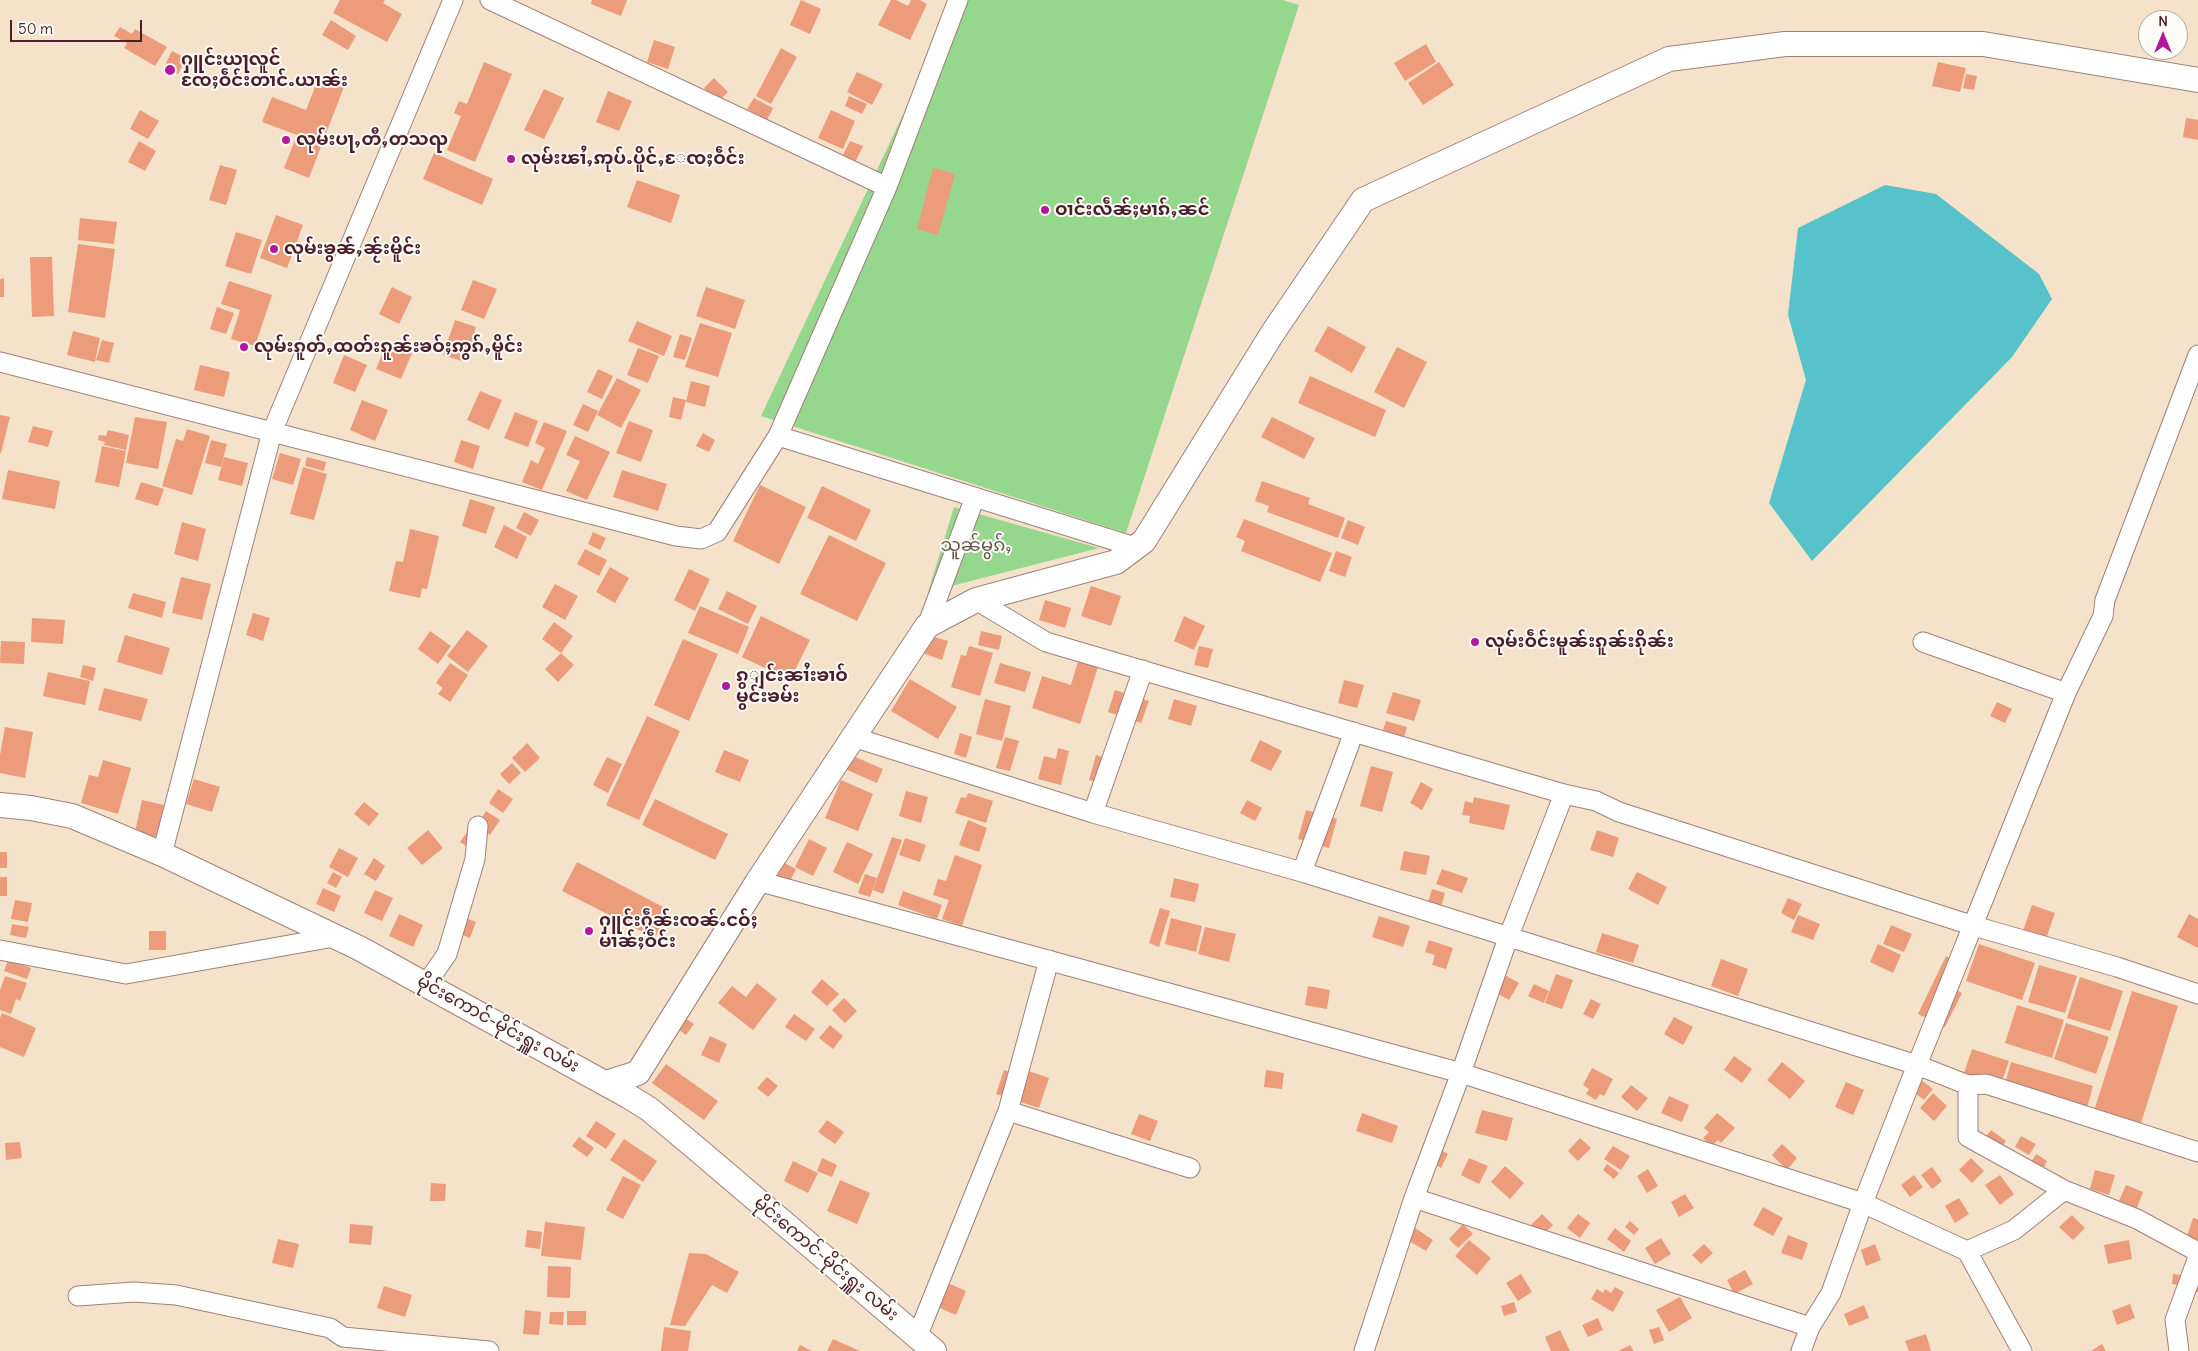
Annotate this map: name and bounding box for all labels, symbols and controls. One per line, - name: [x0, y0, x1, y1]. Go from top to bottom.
- scale bar: [12, 10, 145, 42]
- north arrow: [2138, 10, 2188, 60]
- text: N: [2158, 12, 2168, 30]
- text: 50 m: [18, 19, 53, 38]
- place label: ႁူင်းယႃလူင် ၸႄႈဝဵင်းတၢင်ႉယၢၼ်း: [181, 49, 348, 92]
- marker: ႁူင်းယႃလူင် ၸႄႈဝဵင်းတၢင်ႉယၢၼ်း: [163, 63, 177, 77]
- place label: လုမ်းပႃႇတီႇတသၺ: [296, 129, 448, 151]
- marker: လုမ်းပႃႇတီႇတသၺ: [280, 134, 292, 146]
- place label: လုမ်းၽၢႆႇဢုပ်ႉပိူင်ႇႄၸႈဝဵင်း: [521, 148, 745, 170]
- marker: လုမ်းၽၢႆႇဢုပ်ႉပိူင်ႇႄၸႈဝဵင်း: [505, 153, 517, 165]
- place label: ဝၢင်းလဵၼ်ႈမၢၵ်ႇၼင်: [1055, 199, 1210, 221]
- marker: ဝၢင်းလဵၼ်ႈမၢၵ်ႇၼင်: [1039, 204, 1051, 216]
- place label: လုမ်းၶွၼ်ႇၼႂ်းမိူင်း: [284, 238, 421, 260]
- marker: လုမ်းၶွၼ်ႇၼႂ်းမိူင်း: [268, 243, 280, 255]
- place label: လုမ်းၵူတ်ႇထတ်းၵူၼ်းၶဝ်ႈဢွၵ်ႇမိူင်း: [254, 336, 523, 358]
- marker: လုမ်းၵူတ်ႇထတ်းၵူၼ်းၶဝ်ႈဢွၵ်ႇမိူင်း: [238, 341, 250, 353]
- park label: သူၼ်မွၵ်ႇ: [940, 535, 1012, 557]
- place label: လုမ်းဝဵင်းမူၼ်းၵူၼ်းၵိုၼ်း: [1485, 631, 1674, 653]
- marker: လုမ်းဝဵင်းမူၼ်းၵူၼ်းၵိုၼ်း: [1469, 636, 1481, 648]
- place label: ၵွျင်းၼၢႆးၶၢဝ် မွင်းၶမ်း: [736, 665, 848, 708]
- marker: ၵွျင်းၼၢႆးၶၢဝ် မွင်းၶမ်း: [720, 680, 732, 692]
- place label: ႁူင်းႁဵၼ်းၸၼ်ႉငဝ်ႈ မၢၼ်ႈဝဵင်း: [599, 910, 758, 952]
- marker: ႁူင်းႁဵၼ်းၸၼ်ႉငဝ်ႈ မၢၼ်ႈဝဵင်း: [583, 925, 595, 937]
- street label: မိုင်းကောင်-မိုင်းရှူး လမ်း: [413, 970, 583, 1078]
- street label: မိုင်းကောင်-မိုင်းရှူး လမ်း: [749, 1192, 903, 1326]

